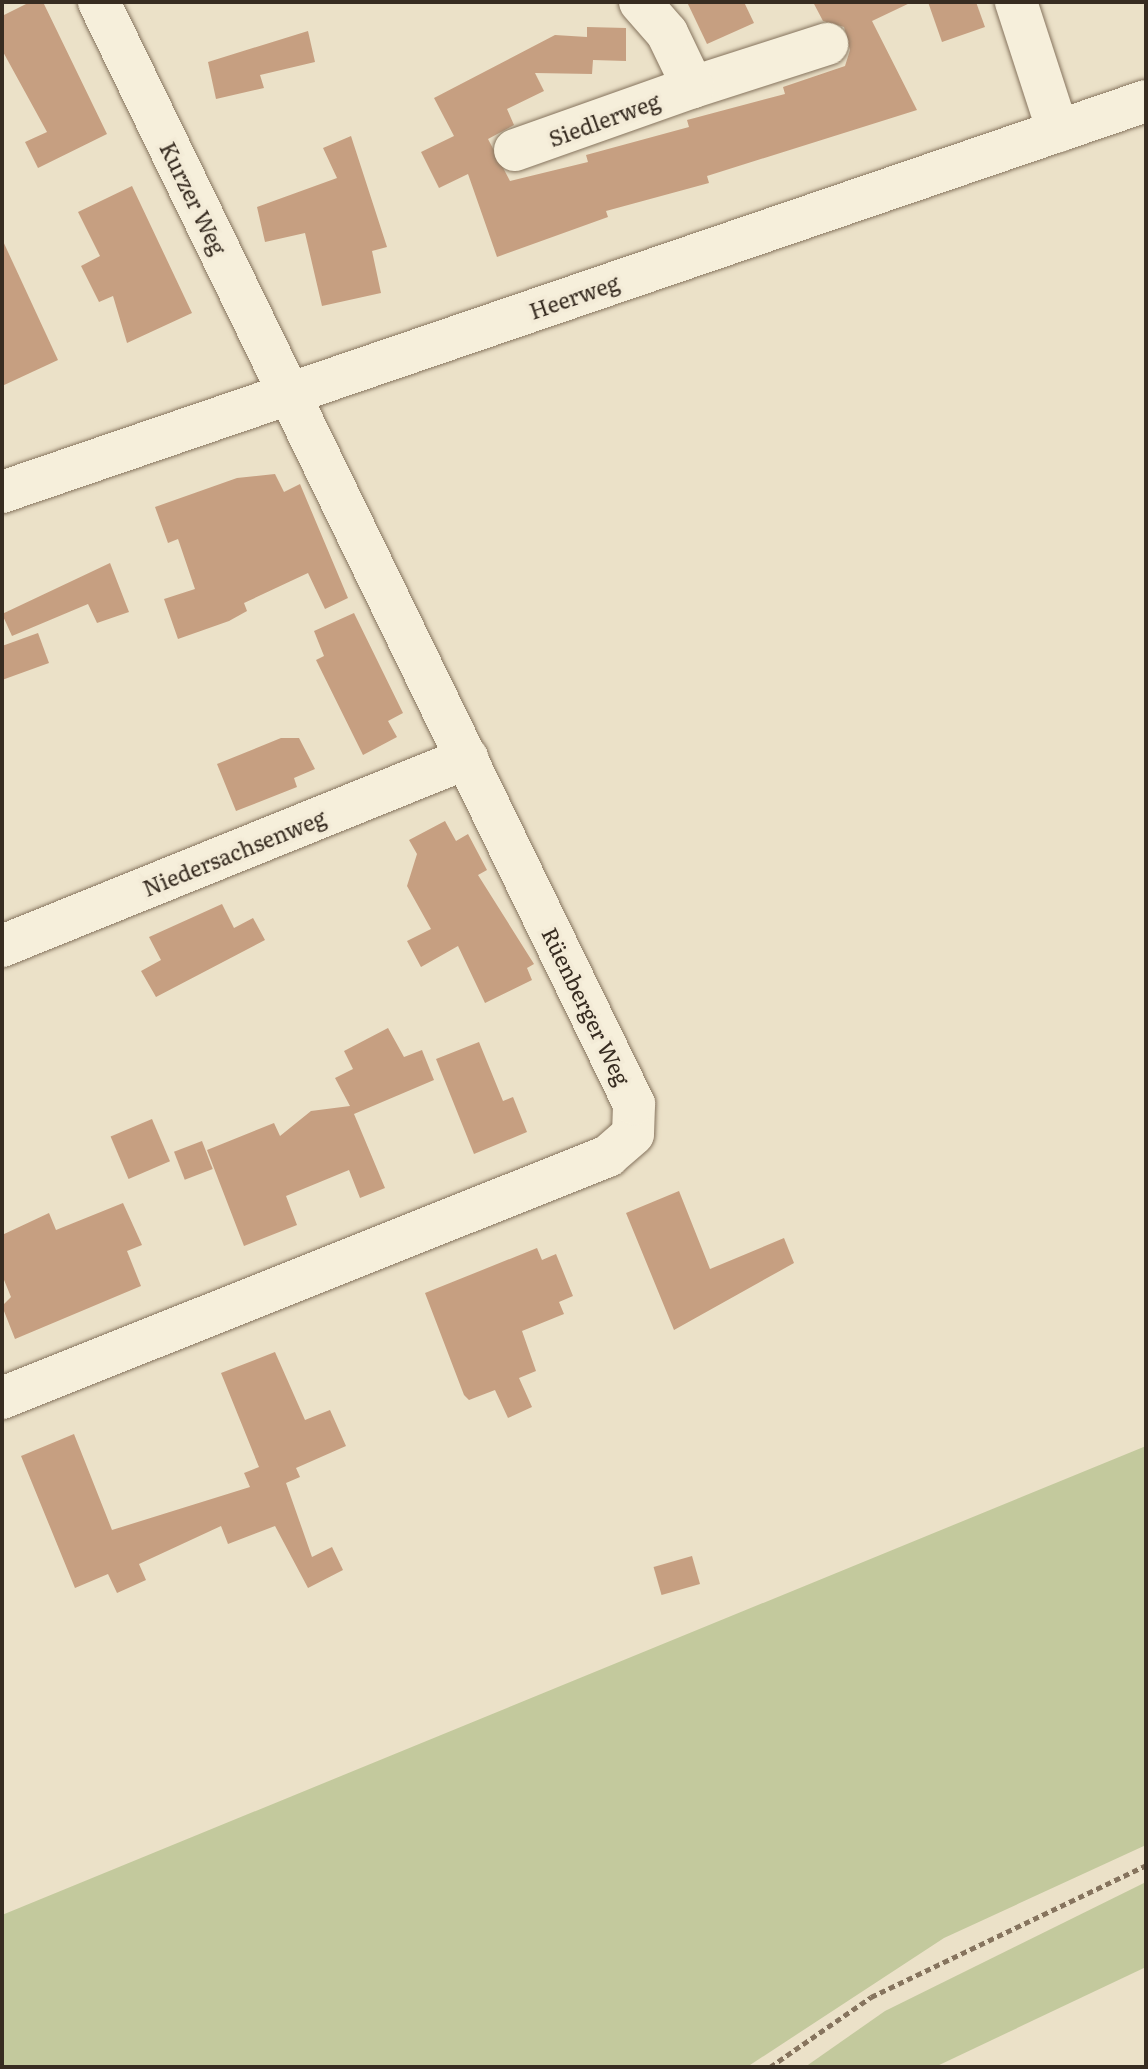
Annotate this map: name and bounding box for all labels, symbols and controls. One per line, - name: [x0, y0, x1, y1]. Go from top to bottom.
- street label: Siedlerweg: [545, 87, 663, 151]
- street label: Kurzer Weg: [155, 137, 233, 259]
- street label: Heerweg: [525, 268, 623, 324]
- street label: Niedersachsenweg: [139, 803, 329, 901]
- street label: Rüenberger Weg: [537, 923, 637, 1089]

